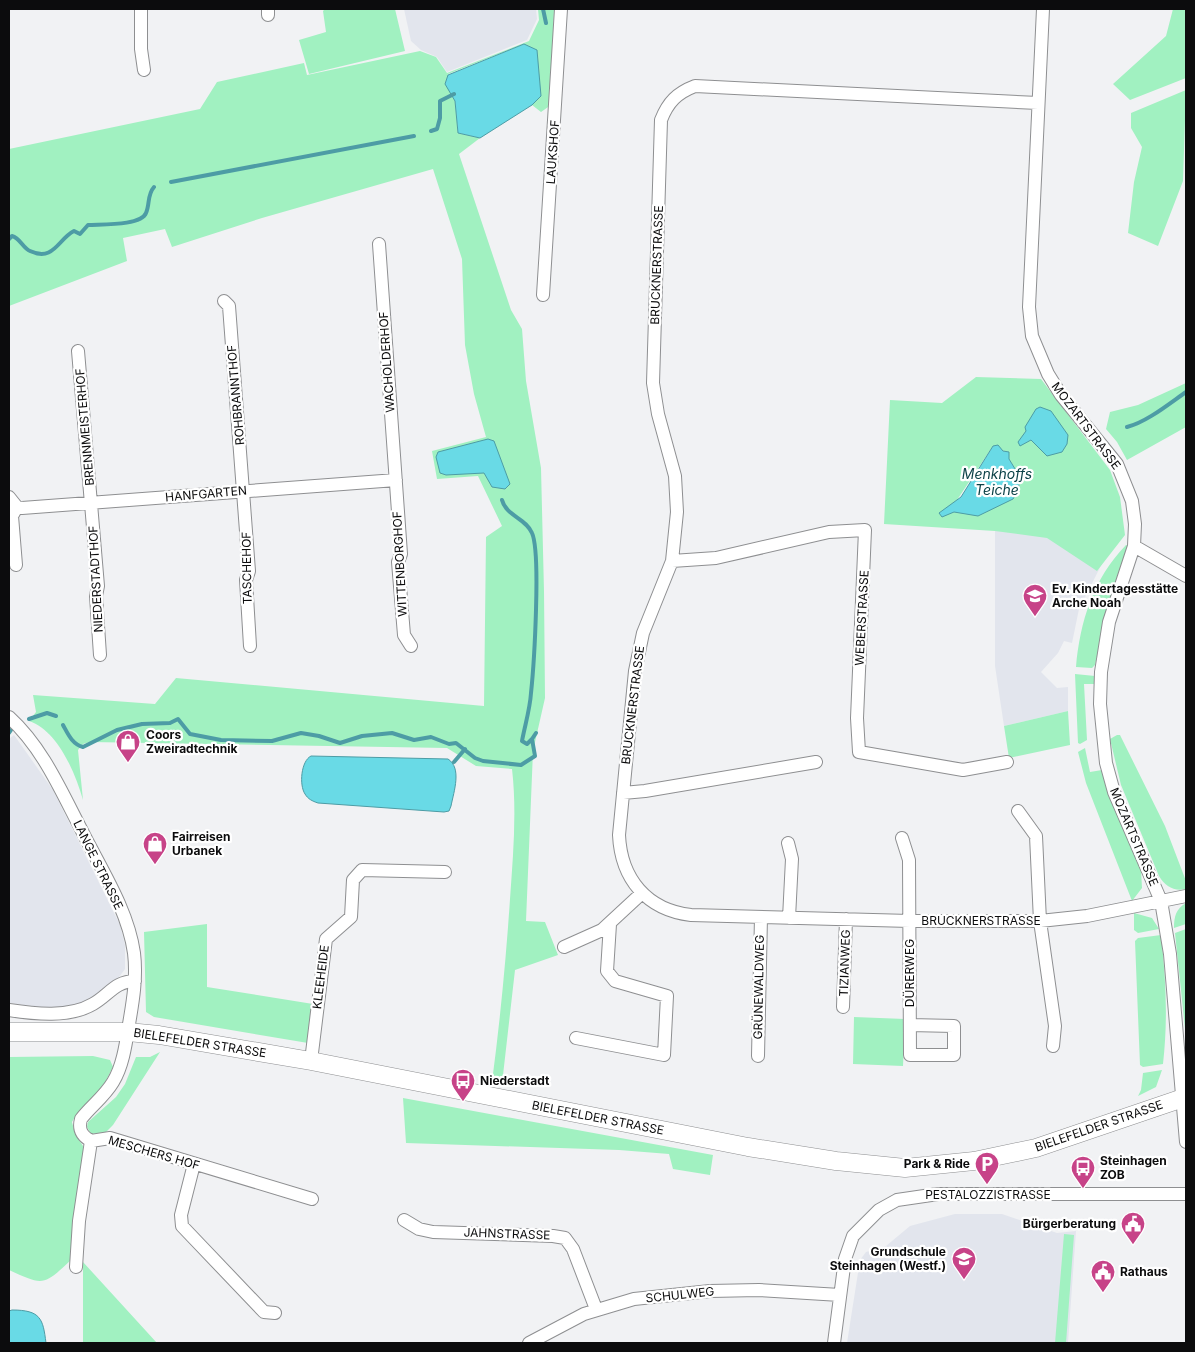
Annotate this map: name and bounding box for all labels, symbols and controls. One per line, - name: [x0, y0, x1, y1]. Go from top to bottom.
- street label: LAUKSHOF: [543, 119, 562, 185]
- street label: BRUCKNERSTRASSE: [647, 205, 666, 325]
- street label: WACHOLDERHOF: [375, 311, 398, 413]
- street label: ROHBRANNTHOF: [224, 344, 247, 446]
- street label: BRENNMEISTERHOF: [72, 368, 97, 486]
- street label: MOZARTSTRASSE: [1049, 379, 1124, 472]
- water label: Menkhoffs Teiche: [962, 465, 1032, 498]
- street label: HANFGARTEN: [164, 482, 247, 505]
- street label: WITTENBORGHOF: [389, 511, 410, 617]
- street label: NIEDERSTADTHOF: [85, 525, 106, 633]
- street label: TASCHEHOF: [238, 531, 255, 605]
- street label: WEBERSTRASSE: [852, 570, 871, 666]
- place label: Ev. Kindertagesstätte Arche Noah: [1052, 581, 1178, 610]
- school or university icon: Ev. Kindertagesstätte Arche Noah: [1022, 583, 1048, 617]
- street label: BRUCKNERSTRASSE: [618, 645, 647, 765]
- place label: Coors Zweiradtechnik: [146, 727, 238, 756]
- shop icon: Coors Zweiradtechnik: [115, 729, 141, 763]
- street label: MOZARTSTRASSE: [1107, 785, 1162, 888]
- street label: LANGE STRASSE: [70, 818, 127, 912]
- place label: Fairreisen Urbanek: [172, 829, 230, 858]
- shop icon: Fairreisen Urbanek: [142, 831, 168, 865]
- street label: BRUCKNERSTRASSE: [921, 913, 1041, 928]
- street label: TIZIANWEG: [836, 929, 853, 997]
- street label: GRÜNEWALDWEG: [750, 934, 767, 1039]
- street label: DÜRERWEG: [902, 939, 917, 1007]
- street label: KLEEHEIDE: [309, 944, 332, 1010]
- street label: BIELEFELDER STRASSE: [133, 1025, 268, 1060]
- bus stop icon: Niederstadt: [450, 1068, 476, 1102]
- place label: Niederstadt: [480, 1073, 550, 1088]
- street label: BIELEFELDER STRASSE: [531, 1097, 665, 1138]
- street label: BIELEFELDER STRASSE: [1033, 1097, 1165, 1154]
- street label: MESCHERS HOF: [107, 1132, 202, 1173]
- parking icon: Park & Ride: [974, 1151, 1000, 1185]
- place label: Steinhagen ZOB: [1100, 1153, 1167, 1182]
- bus stop icon: Steinhagen ZOB: [1070, 1155, 1096, 1189]
- place label: Park & Ride: [904, 1156, 970, 1171]
- street label: PESTALOZZISTRASSE: [925, 1187, 1051, 1202]
- public building icon: Bürgerberatung: [1120, 1211, 1146, 1245]
- place label: Bürgerberatung: [1023, 1216, 1116, 1231]
- street label: JAHNSTRASSE: [463, 1224, 551, 1243]
- place label: Grundschule Steinhagen (Westf.): [830, 1244, 946, 1273]
- school or university icon: Grundschule Steinhagen (Westf.): [951, 1246, 977, 1280]
- public building icon: Rathaus: [1090, 1259, 1116, 1293]
- place label: Rathaus: [1120, 1264, 1168, 1279]
- street label: SCHULWEG: [645, 1283, 715, 1306]

